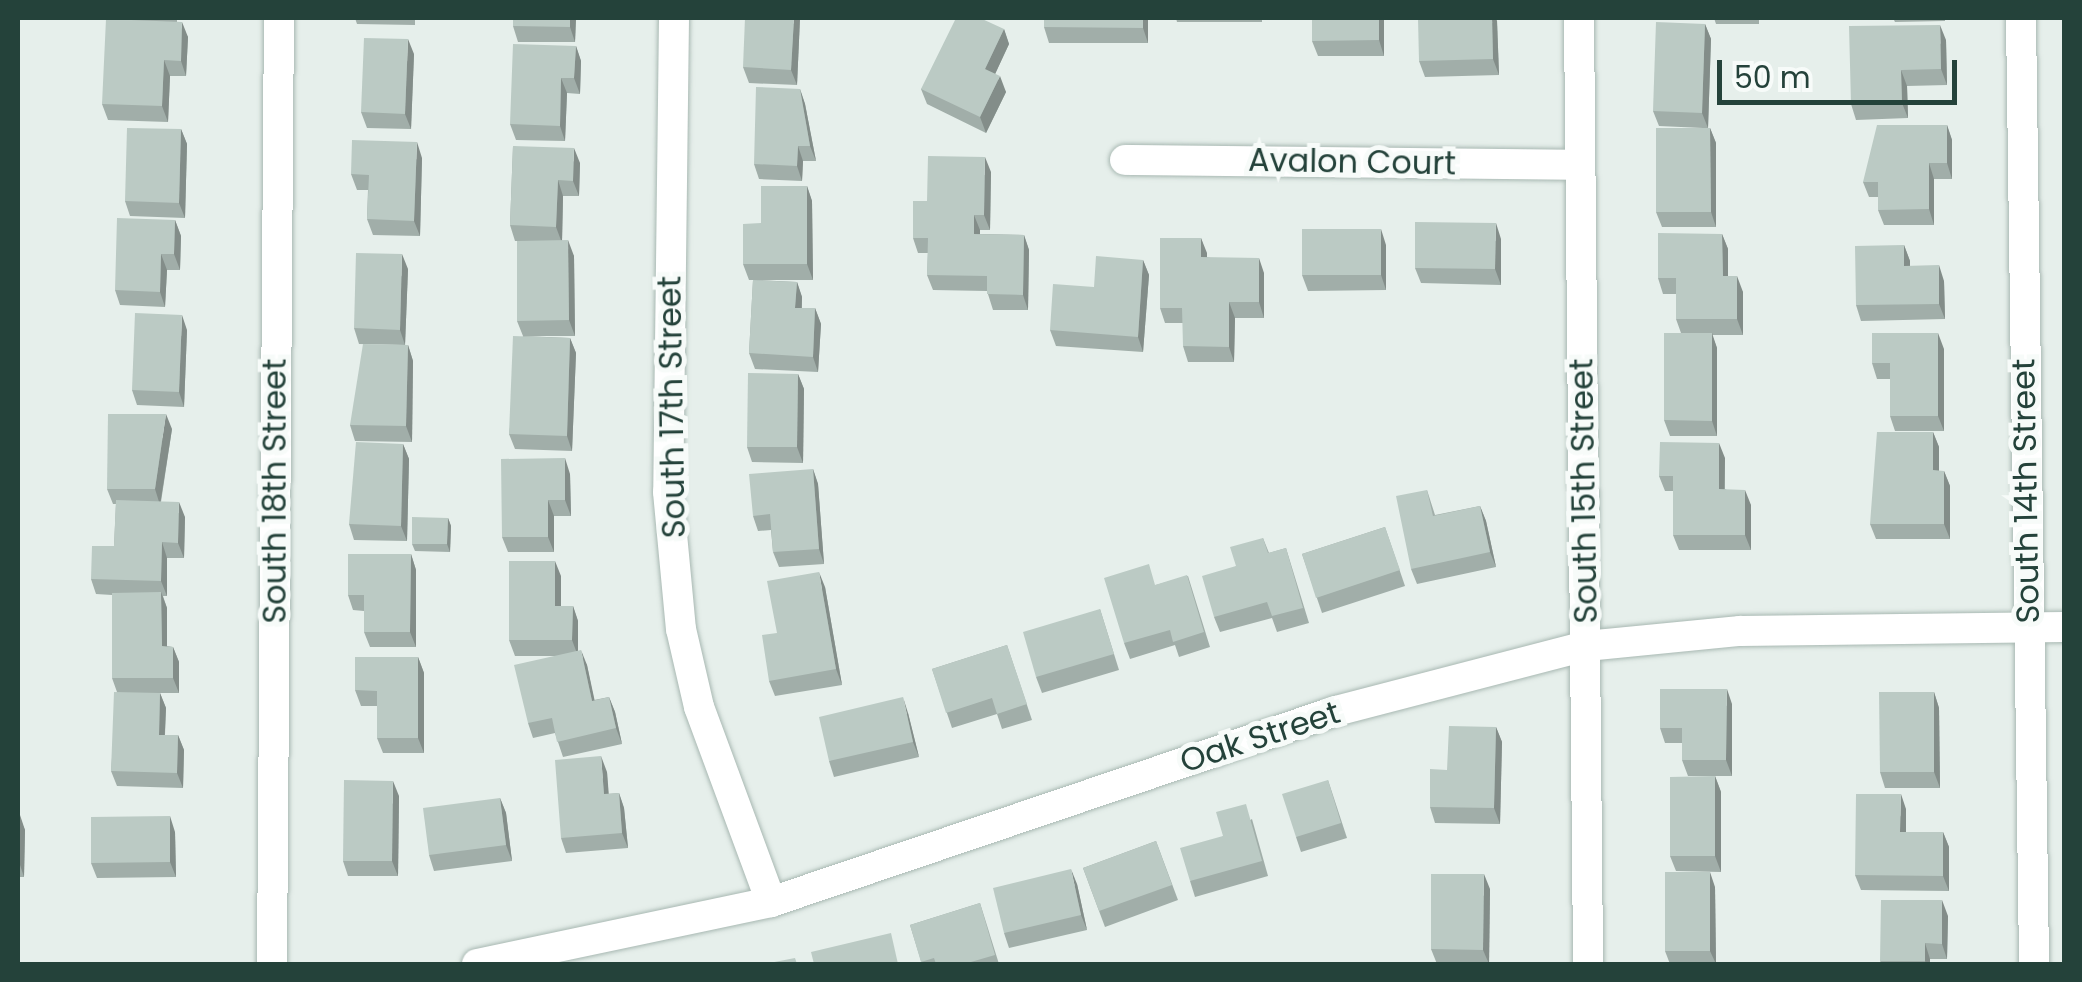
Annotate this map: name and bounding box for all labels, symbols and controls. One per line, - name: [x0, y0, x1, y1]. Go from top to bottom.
- scale bar: [1722, 40, 1962, 102]
- text: 50 m: [1734, 56, 1811, 99]
- street label: Avalon Court: [1248, 141, 1456, 183]
- street label: South 17th Street: [651, 275, 693, 539]
- street label: South 18th Street: [256, 358, 294, 624]
- street label: South 15th Street: [1562, 358, 1606, 624]
- street label: South 14th Street: [2004, 358, 2048, 624]
- street label: Oak Street: [1175, 693, 1345, 781]

